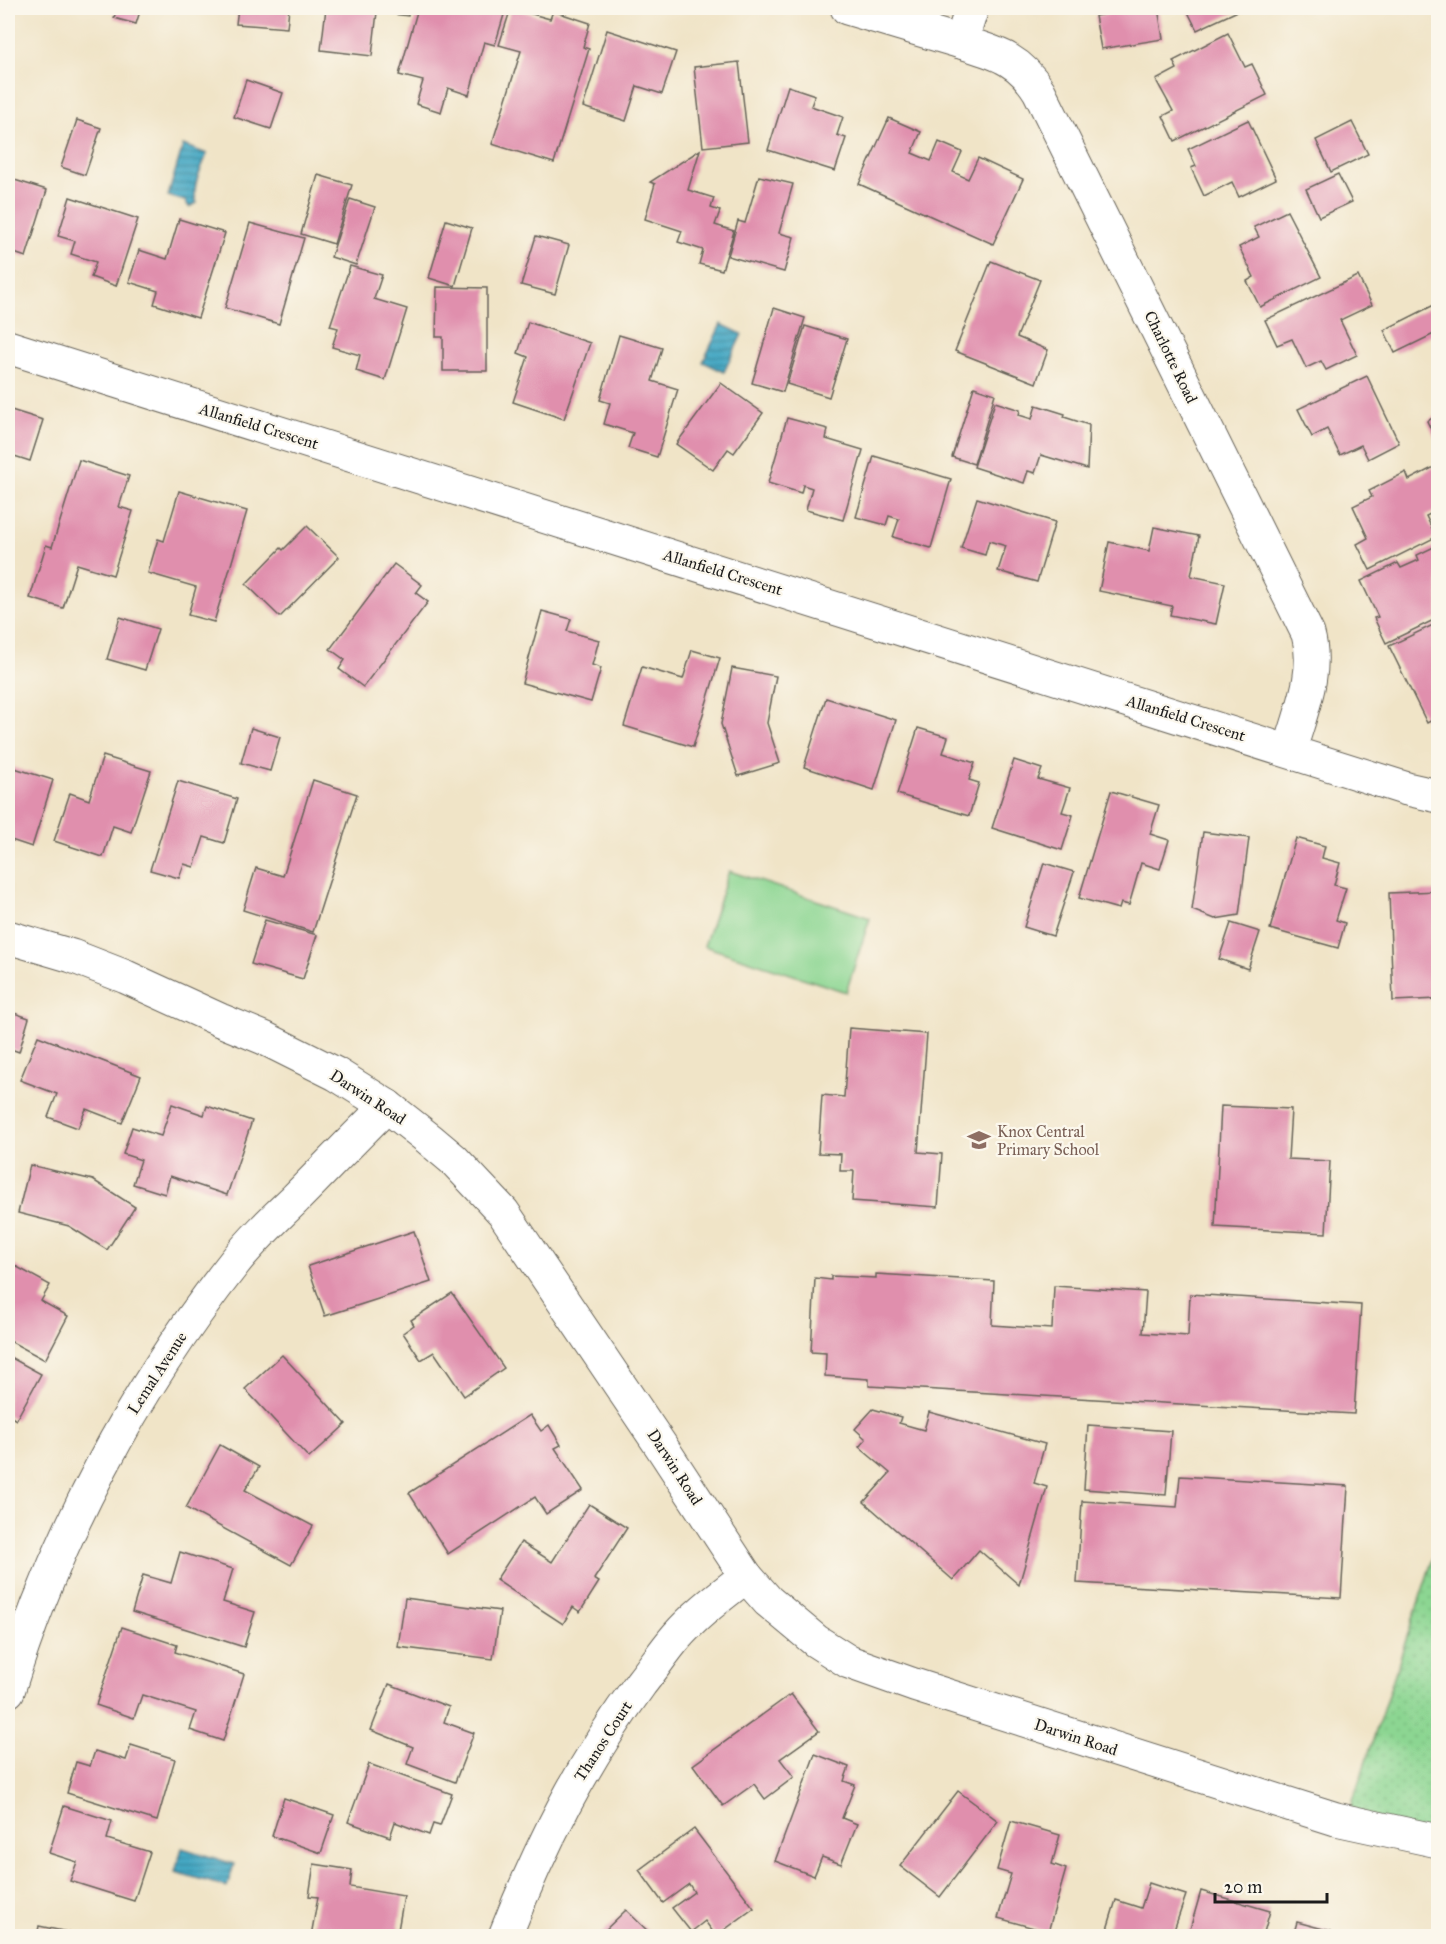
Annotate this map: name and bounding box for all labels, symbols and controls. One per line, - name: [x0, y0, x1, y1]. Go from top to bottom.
- street label: Charlotte Road: [1140, 308, 1202, 406]
- street label: Allanfield Crescent: [196, 399, 321, 453]
- street label: Allanfield Crescent: [660, 545, 785, 599]
- street label: Allanfield Crescent: [1123, 691, 1248, 745]
- street label: Darwin Road: [327, 1065, 409, 1129]
- place label: Knox Central Primary School: [997, 1122, 1100, 1159]
- school or university icon: Knox Central Primary School: [966, 1127, 992, 1153]
- street label: Lemal Avenue: [123, 1328, 191, 1418]
- street label: Darwin Road: [643, 1426, 707, 1508]
- street label: Thanos Court: [570, 1697, 636, 1785]
- street label: Darwin Road: [1032, 1715, 1120, 1759]
- scale bar: [1215, 1866, 1328, 1904]
- text: 20 m: [1224, 1876, 1262, 1898]

